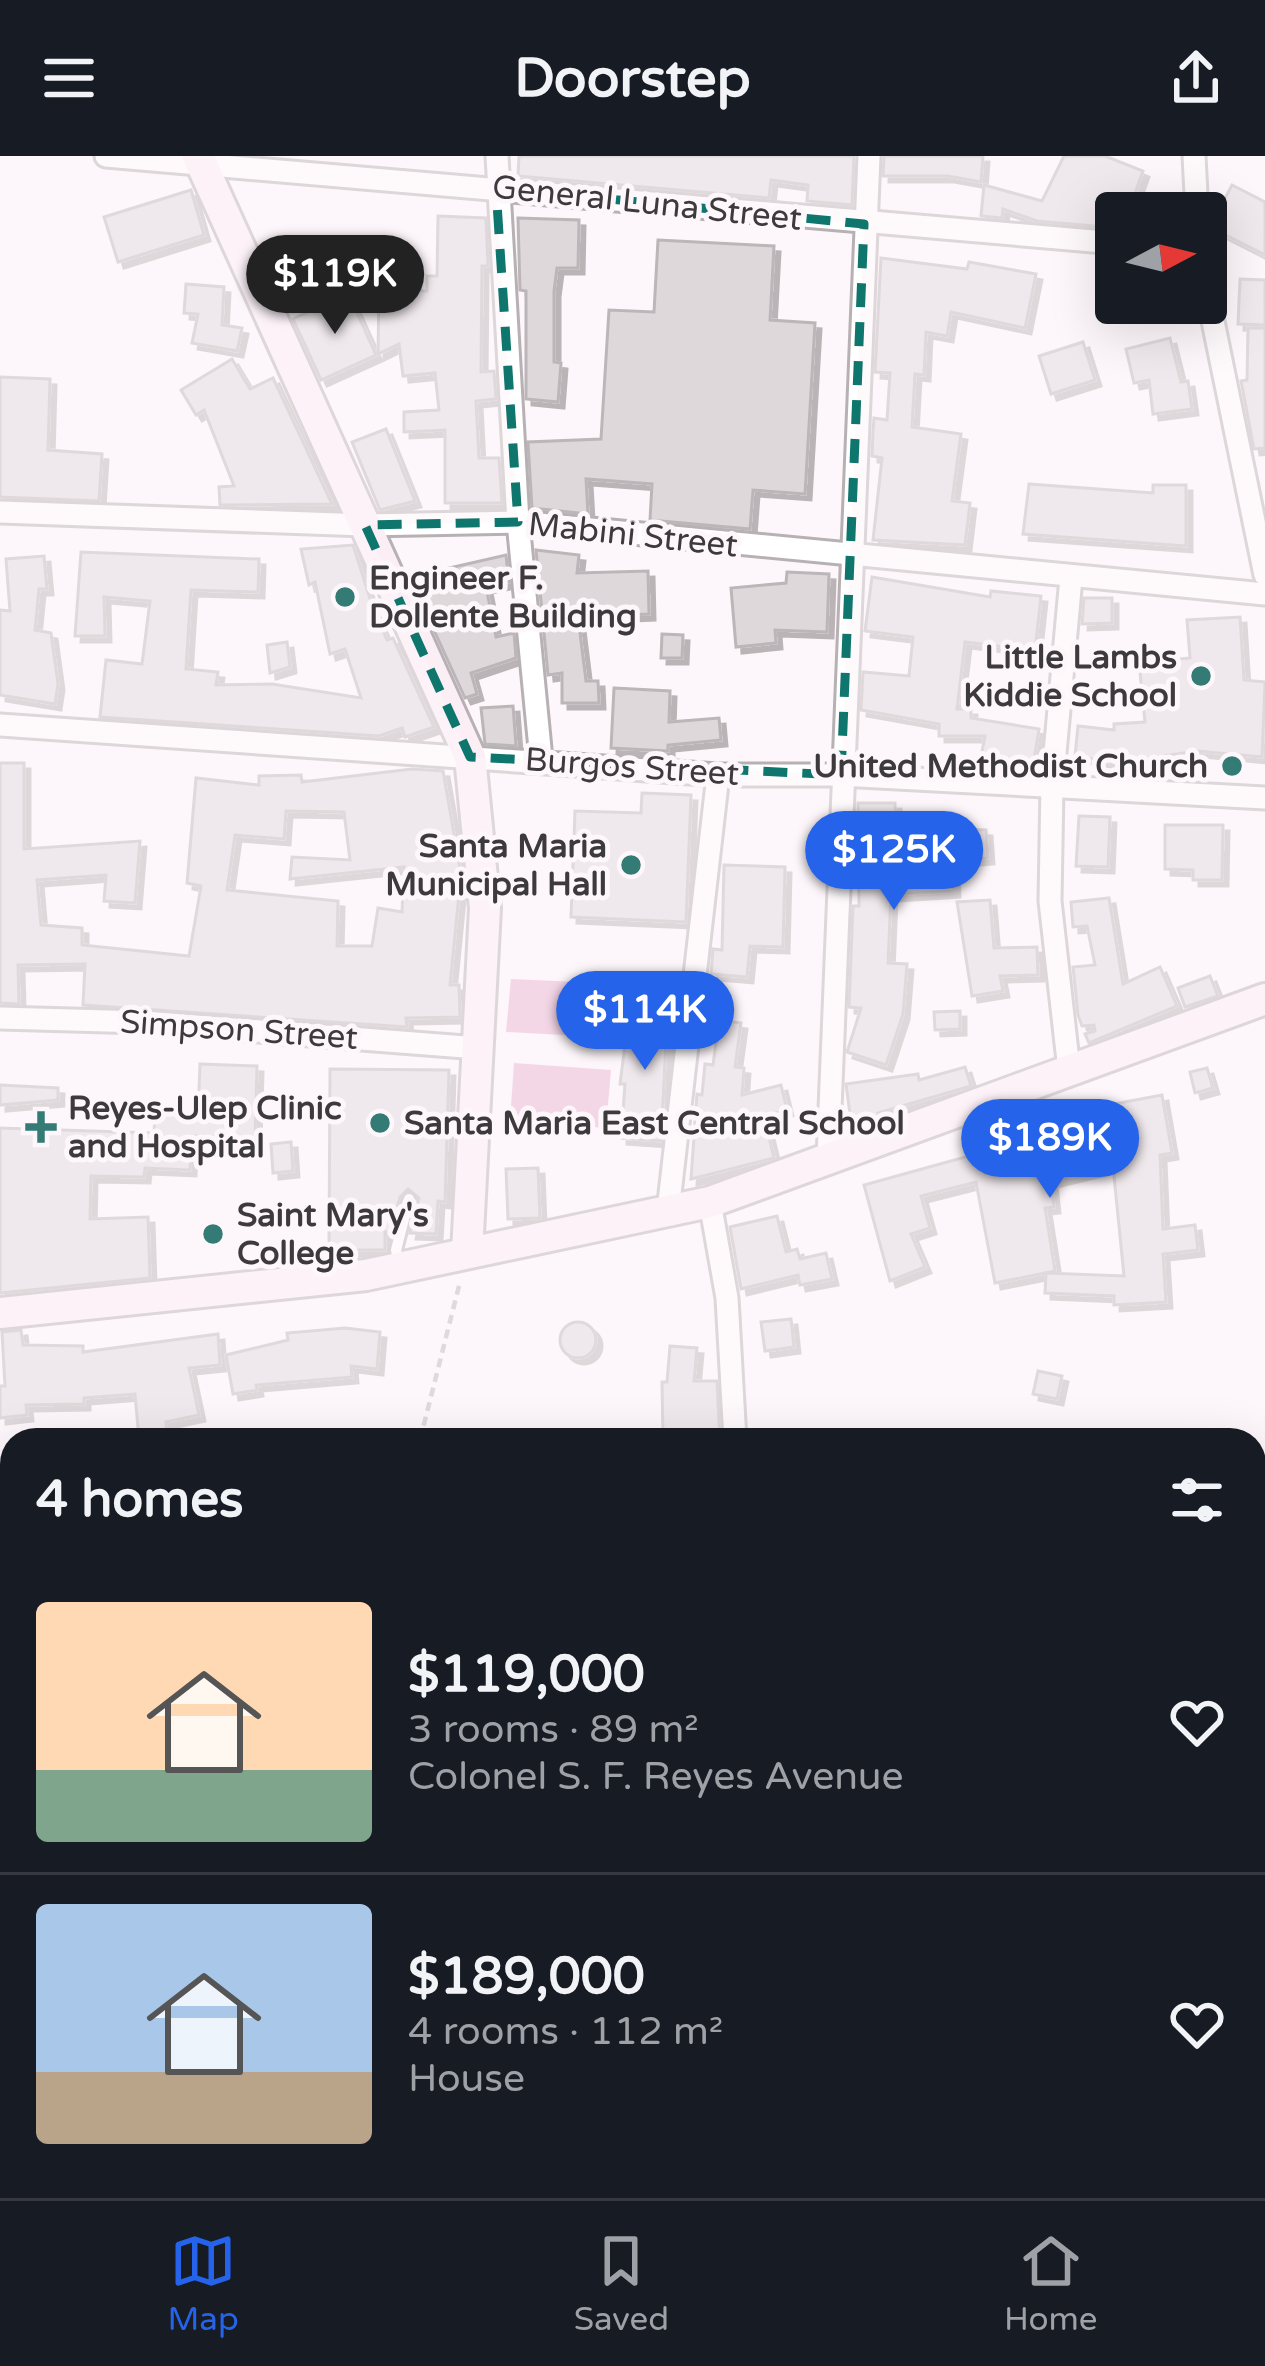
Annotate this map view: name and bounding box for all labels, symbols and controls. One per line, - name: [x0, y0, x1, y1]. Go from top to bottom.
- icon: menu: [36, 45, 102, 111]
- icon: share: [1163, 45, 1229, 111]
- text: Doorstep: [514, 46, 751, 111]
- street label: General Luna Street: [490, 167, 804, 239]
- north arrow: [1095, 192, 1227, 324]
- map controls: [1095, 192, 1227, 324]
- pin: $119K: [251, 235, 419, 337]
- text: $119K: [273, 250, 397, 297]
- street label: Mabini Street: [526, 505, 740, 565]
- place label: Engineer F. Dollente Building: [369, 559, 637, 636]
- marker: Engineer F. Dollente Building: [332, 584, 358, 610]
- place label: Little Lambs Kiddie School: [963, 638, 1177, 715]
- marker: Little Lambs Kiddie School: [1188, 663, 1214, 689]
- street label: Burgos Street: [524, 740, 740, 794]
- place label: United Methodist Church: [813, 747, 1208, 786]
- marker: United Methodist Church: [1219, 753, 1245, 779]
- pin: $125K: [810, 811, 978, 913]
- text: $125K: [832, 826, 956, 873]
- place label: Santa Maria Municipal Hall: [385, 827, 607, 904]
- marker: Santa Maria Municipal Hall: [618, 852, 644, 878]
- pin: $114K: [561, 971, 729, 1073]
- text: $114K: [583, 986, 707, 1033]
- street label: Simpson Street: [119, 1002, 359, 1058]
- place label: Reyes-Ulep Clinic and Hospital: [68, 1089, 342, 1166]
- pin: $189K: [966, 1099, 1134, 1201]
- place label: Santa Maria East Central School: [404, 1104, 905, 1143]
- marker: Santa Maria East Central School: [367, 1110, 393, 1136]
- marker: Reyes-Ulep Clinic and Hospital: [25, 1111, 57, 1143]
- text: $189K: [988, 1114, 1112, 1161]
- place label: Saint Mary's College: [237, 1196, 429, 1273]
- marker: Saint Mary's College: [200, 1221, 226, 1247]
- icon: filters: [1164, 1467, 1230, 1533]
- text: 4 homes: [36, 1469, 244, 1531]
- text: $119,000: [408, 1644, 645, 1706]
- icon: home: [132, 1650, 276, 1794]
- icon: heart: [1164, 1689, 1230, 1755]
- text: 3 rooms · 89 m²: [408, 1706, 699, 1753]
- text: Colonel S. F. Reyes Avenue: [408, 1753, 904, 1800]
- text: $189,000: [408, 1946, 645, 2008]
- icon: home: [132, 1952, 276, 2096]
- icon: heart: [1164, 1991, 1230, 2057]
- text: 4 rooms · 112 m²: [408, 2008, 723, 2055]
- text: House: [408, 2055, 525, 2102]
- tab: Map: [167, 2228, 239, 2339]
- tab: Saved: [574, 2228, 669, 2339]
- tab: Home: [1004, 2228, 1098, 2339]

